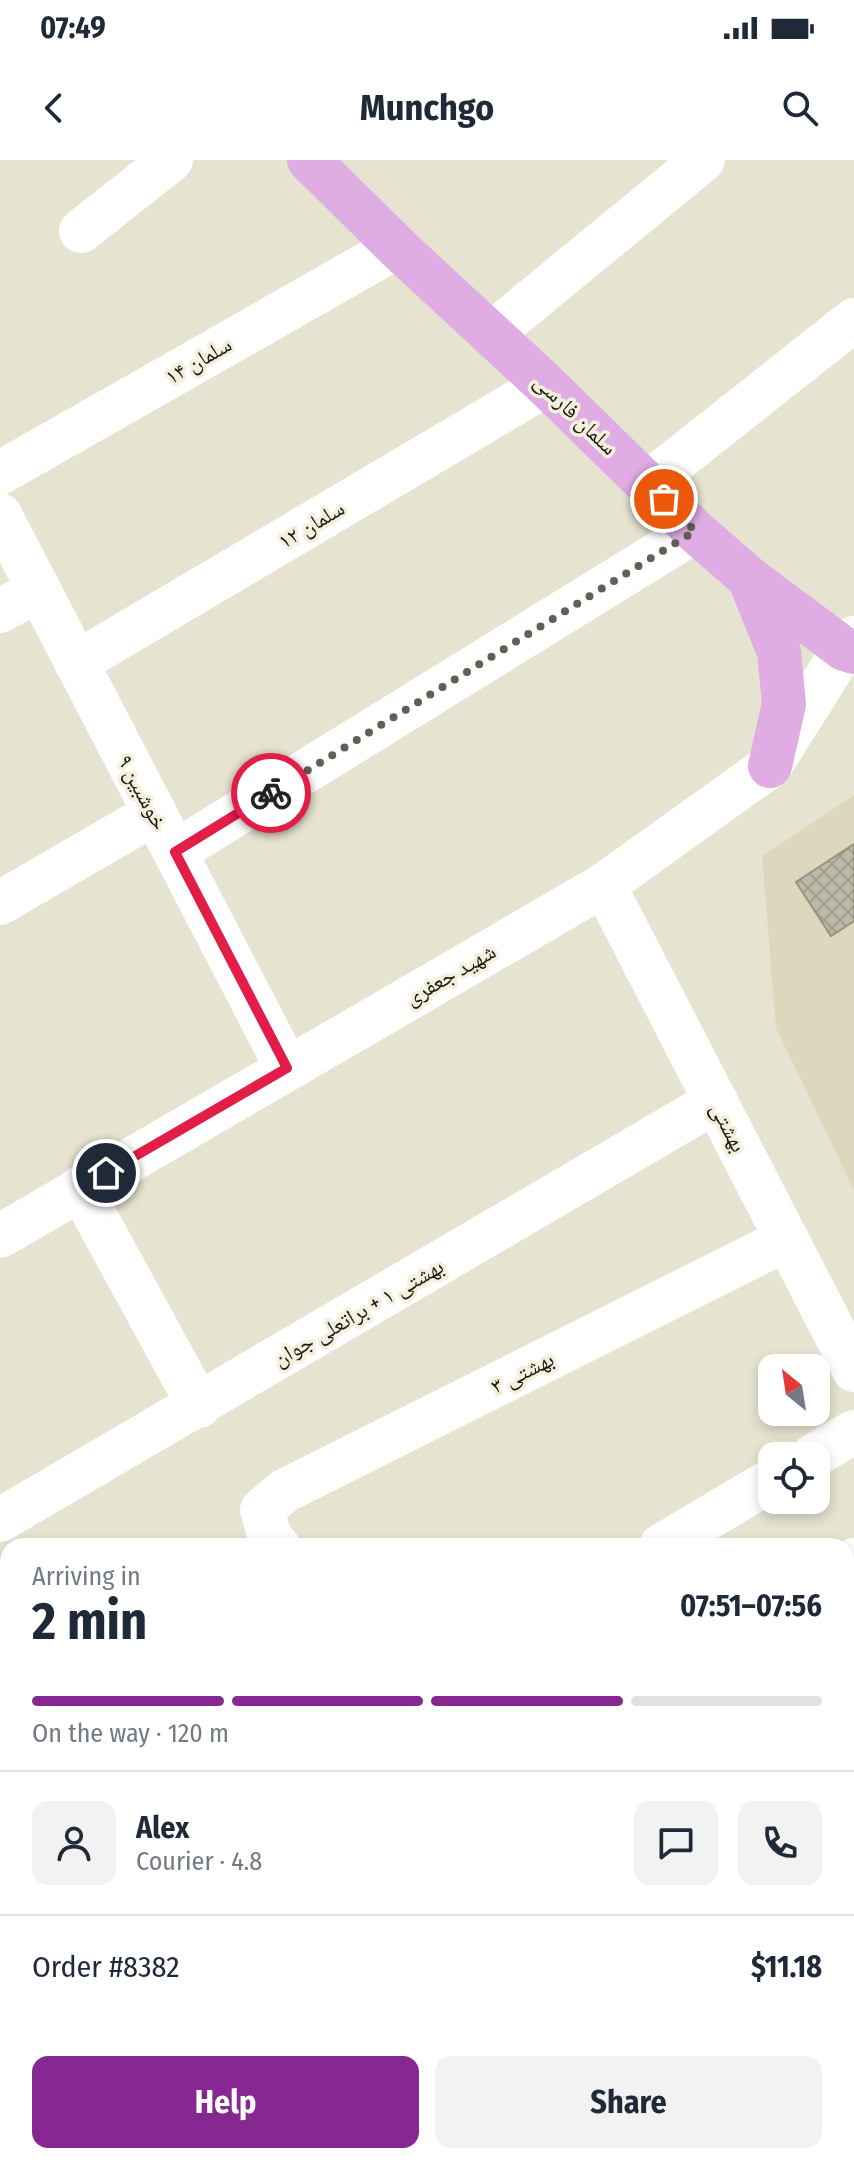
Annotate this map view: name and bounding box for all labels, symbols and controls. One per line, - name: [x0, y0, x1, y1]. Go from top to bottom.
- text: 07:49: [40, 10, 106, 46]
- icon: back: [32, 86, 76, 130]
- text: Munchgo: [360, 86, 494, 130]
- icon: search: [778, 86, 822, 130]
- street label: سلمان ۱۴: [160, 331, 236, 390]
- street label: سلمان فارسی: [528, 368, 623, 461]
- pin: [630, 465, 698, 533]
- icon: bag: [642, 477, 686, 521]
- street label: سلمان ۱۲: [273, 494, 349, 555]
- street label: خوشبین ۹: [112, 750, 174, 834]
- courier: [231, 753, 311, 833]
- icon: bike: [249, 771, 293, 815]
- street label: شهید جعفری: [400, 938, 501, 1011]
- street label: بهشتی: [705, 1098, 752, 1157]
- pin: [72, 1139, 140, 1207]
- icon: home: [84, 1151, 128, 1195]
- street label: بهشتی ۱ + براتعلی جوان: [268, 1253, 448, 1372]
- street label: بهشتی ۳: [486, 1345, 558, 1400]
- north arrow: [758, 1354, 830, 1426]
- map controls: [758, 1354, 830, 1514]
- button: locate: [758, 1442, 830, 1514]
- text: Arriving in: [32, 1561, 141, 1592]
- text: 07:51–07:56: [680, 1588, 822, 1624]
- text: 2 min: [32, 1590, 147, 1653]
- text: On the way · 120 m: [32, 1718, 229, 1749]
- button: person: [32, 1801, 116, 1885]
- button: chat: [634, 1801, 718, 1885]
- button: phone: [738, 1801, 822, 1885]
- text: Alex: [136, 1810, 189, 1846]
- text: Courier · 4.8: [136, 1846, 262, 1877]
- text: Order #8382: [32, 1949, 180, 1985]
- text: $11.18: [751, 1949, 822, 1985]
- button: Help: [32, 2056, 419, 2148]
- button: Share: [435, 2056, 822, 2148]

